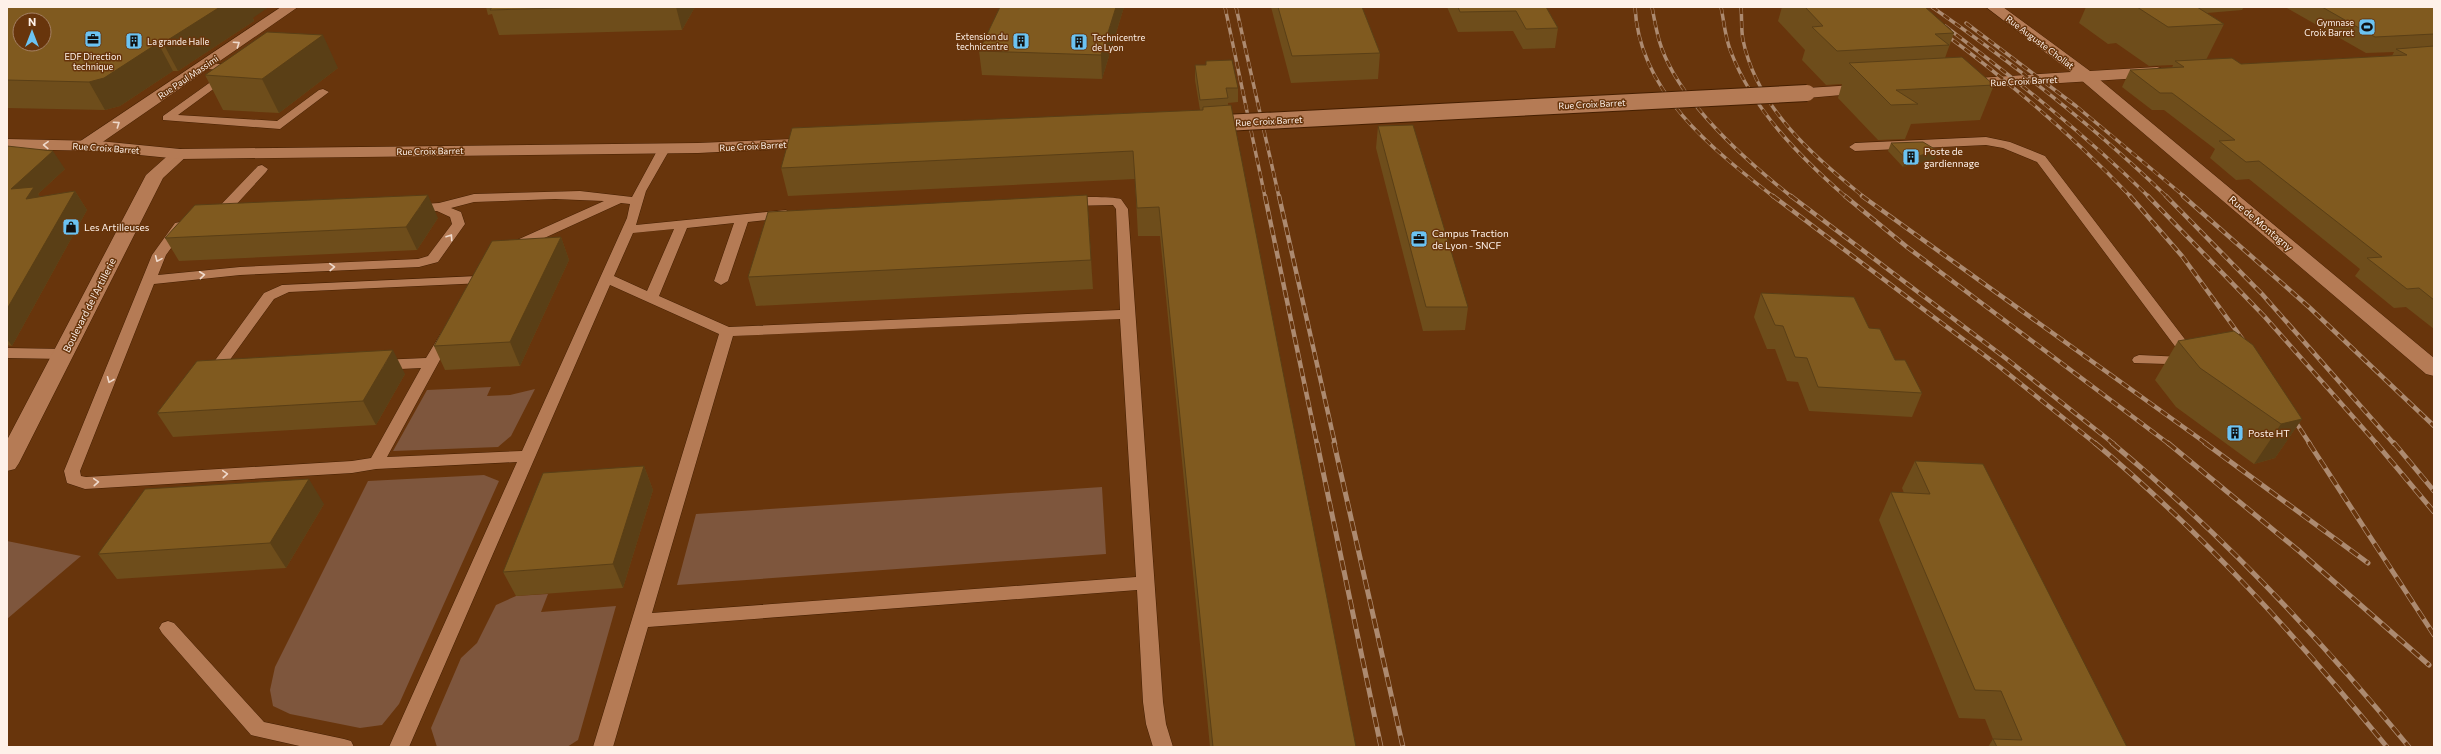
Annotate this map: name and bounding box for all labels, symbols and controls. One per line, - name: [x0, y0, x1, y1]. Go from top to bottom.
- north arrow: [12, 12, 52, 52]
- street label: Rue Auguste Chollat: [2004, 13, 2076, 71]
- text: N: [28, 15, 36, 28]
- place label: Gymnase Croix Barret: [2304, 17, 2354, 38]
- sports icon: Gymnase Croix Barret: [2357, 17, 2377, 37]
- office icon: EDF Direction technique: [83, 29, 103, 49]
- building icon: La grande Halle: [124, 31, 144, 51]
- place label: Extension du technicentre: [955, 31, 1008, 52]
- building icon: Extension du technicentre: [1011, 31, 1031, 51]
- building icon: Technicentre de Lyon: [1069, 32, 1089, 52]
- place label: Technicentre de Lyon: [1092, 32, 1145, 53]
- place label: La grande Halle: [147, 36, 210, 47]
- one-way arrow: [232, 41, 239, 48]
- place label: EDF Direction technique: [65, 51, 121, 72]
- street label: Rue Paul Massimi: [156, 53, 220, 101]
- street label: Rue Croix Barret: [1990, 74, 2058, 88]
- street label: Rue Croix Barret: [1558, 97, 1626, 111]
- street label: Rue Croix Barret: [1235, 114, 1303, 128]
- one-way arrow: [113, 122, 120, 129]
- street label: Rue Croix Barret: [719, 139, 787, 153]
- one-way arrow: [43, 140, 49, 149]
- street label: Rue Croix Barret: [72, 140, 140, 156]
- street label: Rue Croix Barret: [396, 145, 464, 157]
- place label: Poste de gardiennage: [1924, 145, 1979, 169]
- building icon: Poste de gardiennage: [1901, 147, 1921, 167]
- street label: Rue de Montagny: [2227, 193, 2295, 253]
- shop icon: Les Artilleuses: [61, 217, 81, 237]
- place label: Les Artilleuses: [84, 221, 150, 233]
- place label: Campus Traction de Lyon - SNCF: [1432, 227, 1509, 251]
- office icon: Campus Traction de Lyon - SNCF: [1409, 229, 1429, 249]
- one-way arrow: [446, 234, 453, 241]
- one-way arrow: [155, 255, 163, 262]
- street label: Boulevard de l'Artillerie: [60, 256, 118, 354]
- one-way arrow: [329, 262, 335, 271]
- one-way arrow: [199, 270, 205, 279]
- one-way arrow: [106, 376, 114, 383]
- building icon: Poste HT: [2225, 423, 2245, 443]
- place label: Poste HT: [2248, 427, 2290, 439]
- one-way arrow: [222, 470, 228, 479]
- one-way arrow: [93, 478, 99, 487]

